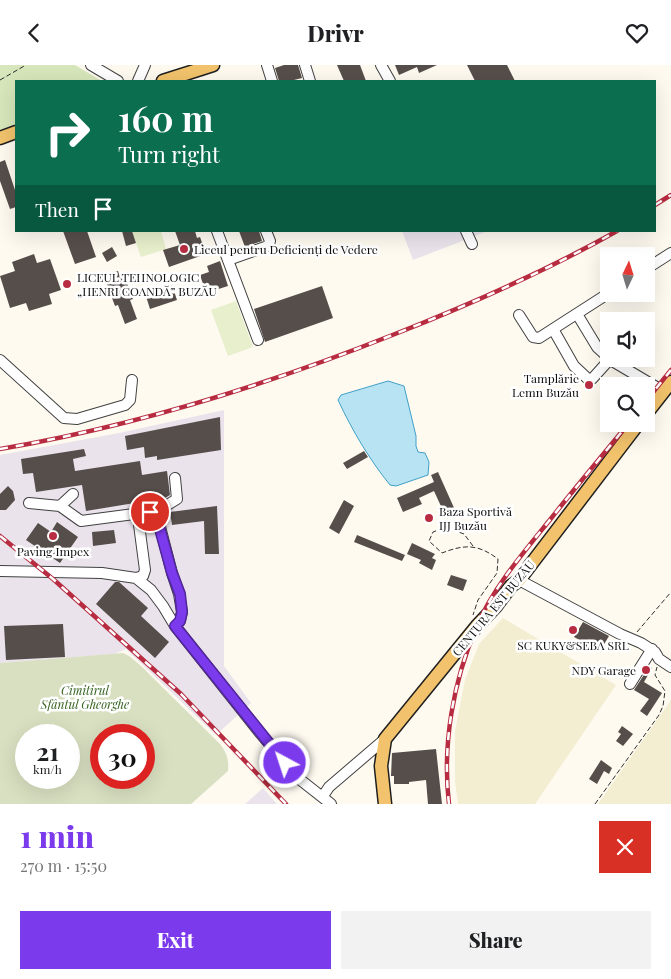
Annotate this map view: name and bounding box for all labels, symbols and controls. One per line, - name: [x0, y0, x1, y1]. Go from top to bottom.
- text: Drivr: [307, 18, 364, 48]
- icon: back: [20, 19, 48, 47]
- icon: heart: [623, 19, 651, 47]
- text: 160 m: [118, 94, 213, 141]
- icon: right: [35, 100, 100, 165]
- text: Turn right: [118, 139, 220, 169]
- icon: arrive: [89, 195, 117, 223]
- text: Then: [35, 196, 79, 222]
- place label: Liceul pentru Deficienți de Vedere: [194, 241, 378, 257]
- marker: Liceul pentru Deficienți de Vedere: [178, 243, 190, 255]
- north arrow: [600, 247, 655, 303]
- map controls: [600, 247, 655, 432]
- place label: LICEUL TEHNOLOGIC „HENRI COANDĂ” BUZĂU: [77, 269, 217, 299]
- marker: LICEUL TEHNOLOGIC „HENRI COANDĂ” BUZĂU: [61, 278, 73, 290]
- button: sound: [600, 312, 655, 367]
- place label: Tamplărie Lemn Buzău: [512, 370, 579, 400]
- button: search: [600, 377, 655, 432]
- marker: Tamplărie Lemn Buzău: [583, 379, 595, 391]
- pin: [129, 491, 171, 533]
- icon: arrive: [136, 498, 164, 526]
- place label: Baza Sportivă IJJ Buzău: [439, 503, 512, 533]
- marker: Baza Sportivă IJJ Buzău: [423, 512, 435, 524]
- marker: Paving Impex: [47, 530, 59, 542]
- place label: Paving Impex: [17, 543, 90, 559]
- street label: CENTURA EST BUZĂU: [448, 557, 538, 659]
- marker: SC KUKY&SEBA SRL: [567, 624, 579, 636]
- place label: SC KUKY&SEBA SRL: [517, 637, 629, 653]
- place label: NDY Garage: [571, 662, 636, 678]
- marker: NDY Garage: [640, 664, 652, 676]
- park label: Cimitirul Sfântul Gheorghe: [40, 682, 129, 712]
- speed limit sign: 30: [90, 724, 155, 789]
- text: 21: [36, 734, 59, 767]
- position arrow: [258, 736, 310, 788]
- text: km/h: [33, 761, 62, 777]
- text: 1 min: [20, 816, 94, 856]
- button: close: [599, 821, 651, 873]
- text: 270 m · 15:50: [20, 855, 107, 876]
- button: Exit: [20, 911, 331, 969]
- button: Share: [341, 911, 651, 969]

